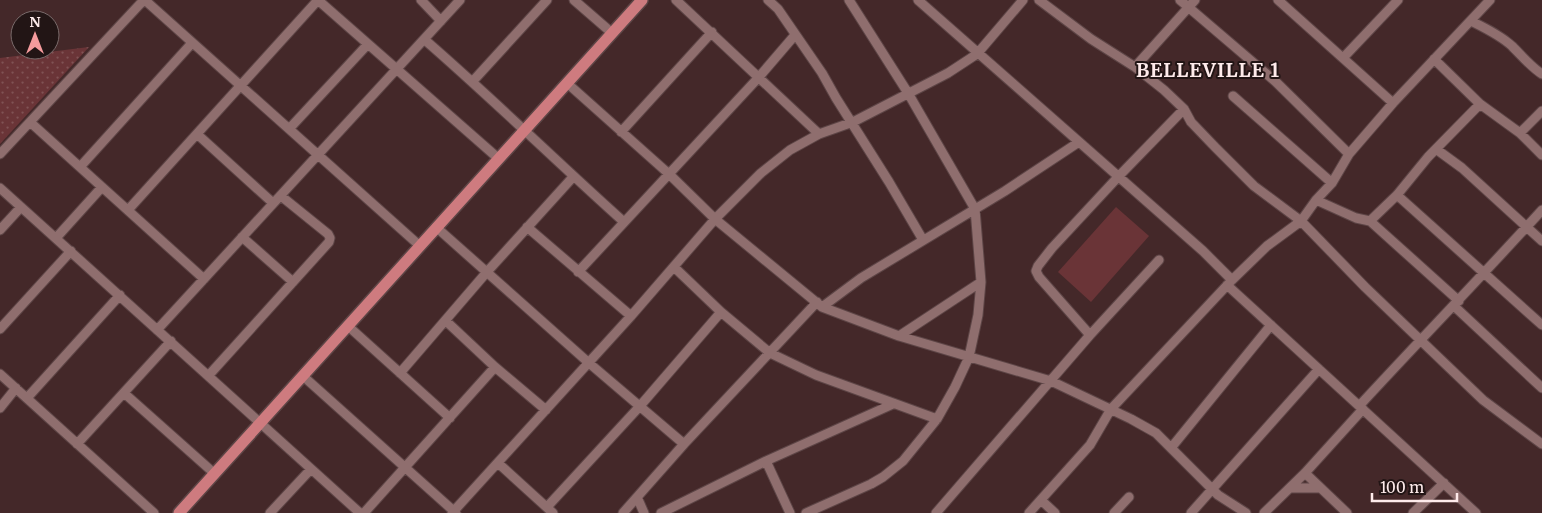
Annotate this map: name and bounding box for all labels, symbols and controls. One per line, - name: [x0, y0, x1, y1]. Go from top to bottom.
- north arrow: [10, 10, 60, 60]
- text: N: [29, 13, 41, 31]
- district label: BELLEVILLE 1: [1136, 58, 1280, 82]
- scale bar: [1372, 470, 1457, 502]
- text: 100 m: [1380, 478, 1424, 497]

